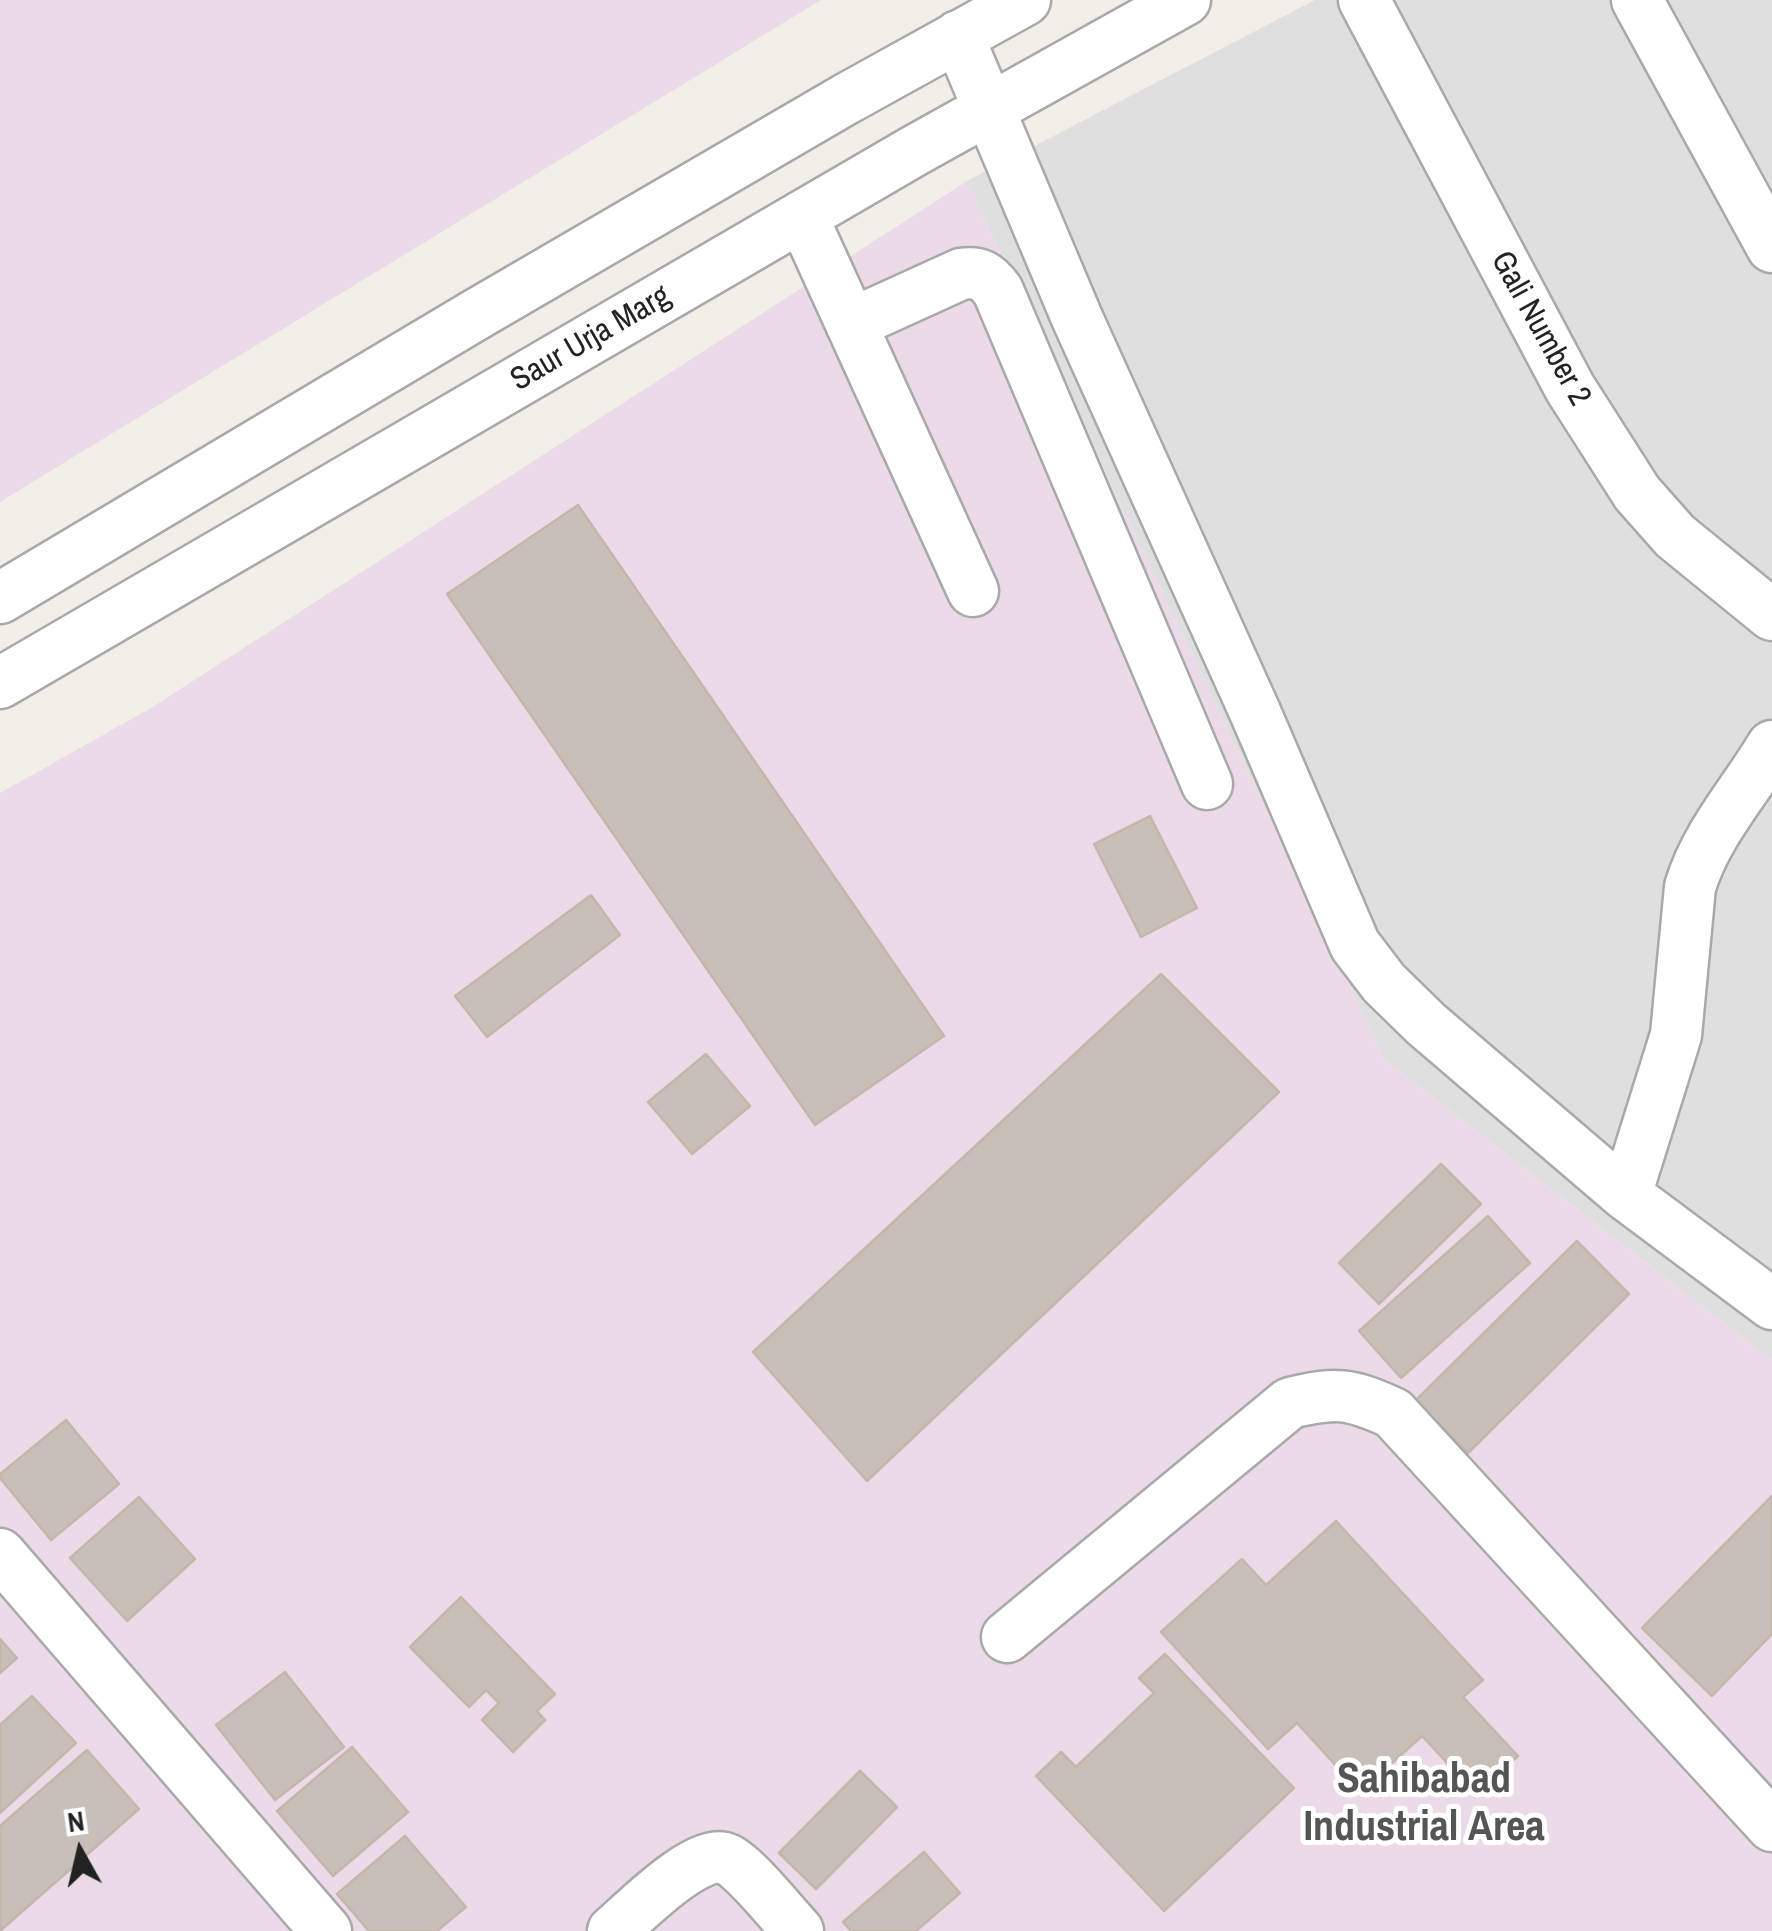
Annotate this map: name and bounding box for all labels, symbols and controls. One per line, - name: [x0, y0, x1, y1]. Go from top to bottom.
- street label: Gali Number 2: [1482, 245, 1598, 413]
- street label: Saur Urja Marg: [504, 278, 678, 400]
- district label: Sahibabad Industrial Area: [1303, 1756, 1545, 1854]
- north arrow: [30, 1801, 130, 1901]
- text: N: [65, 1801, 87, 1841]

